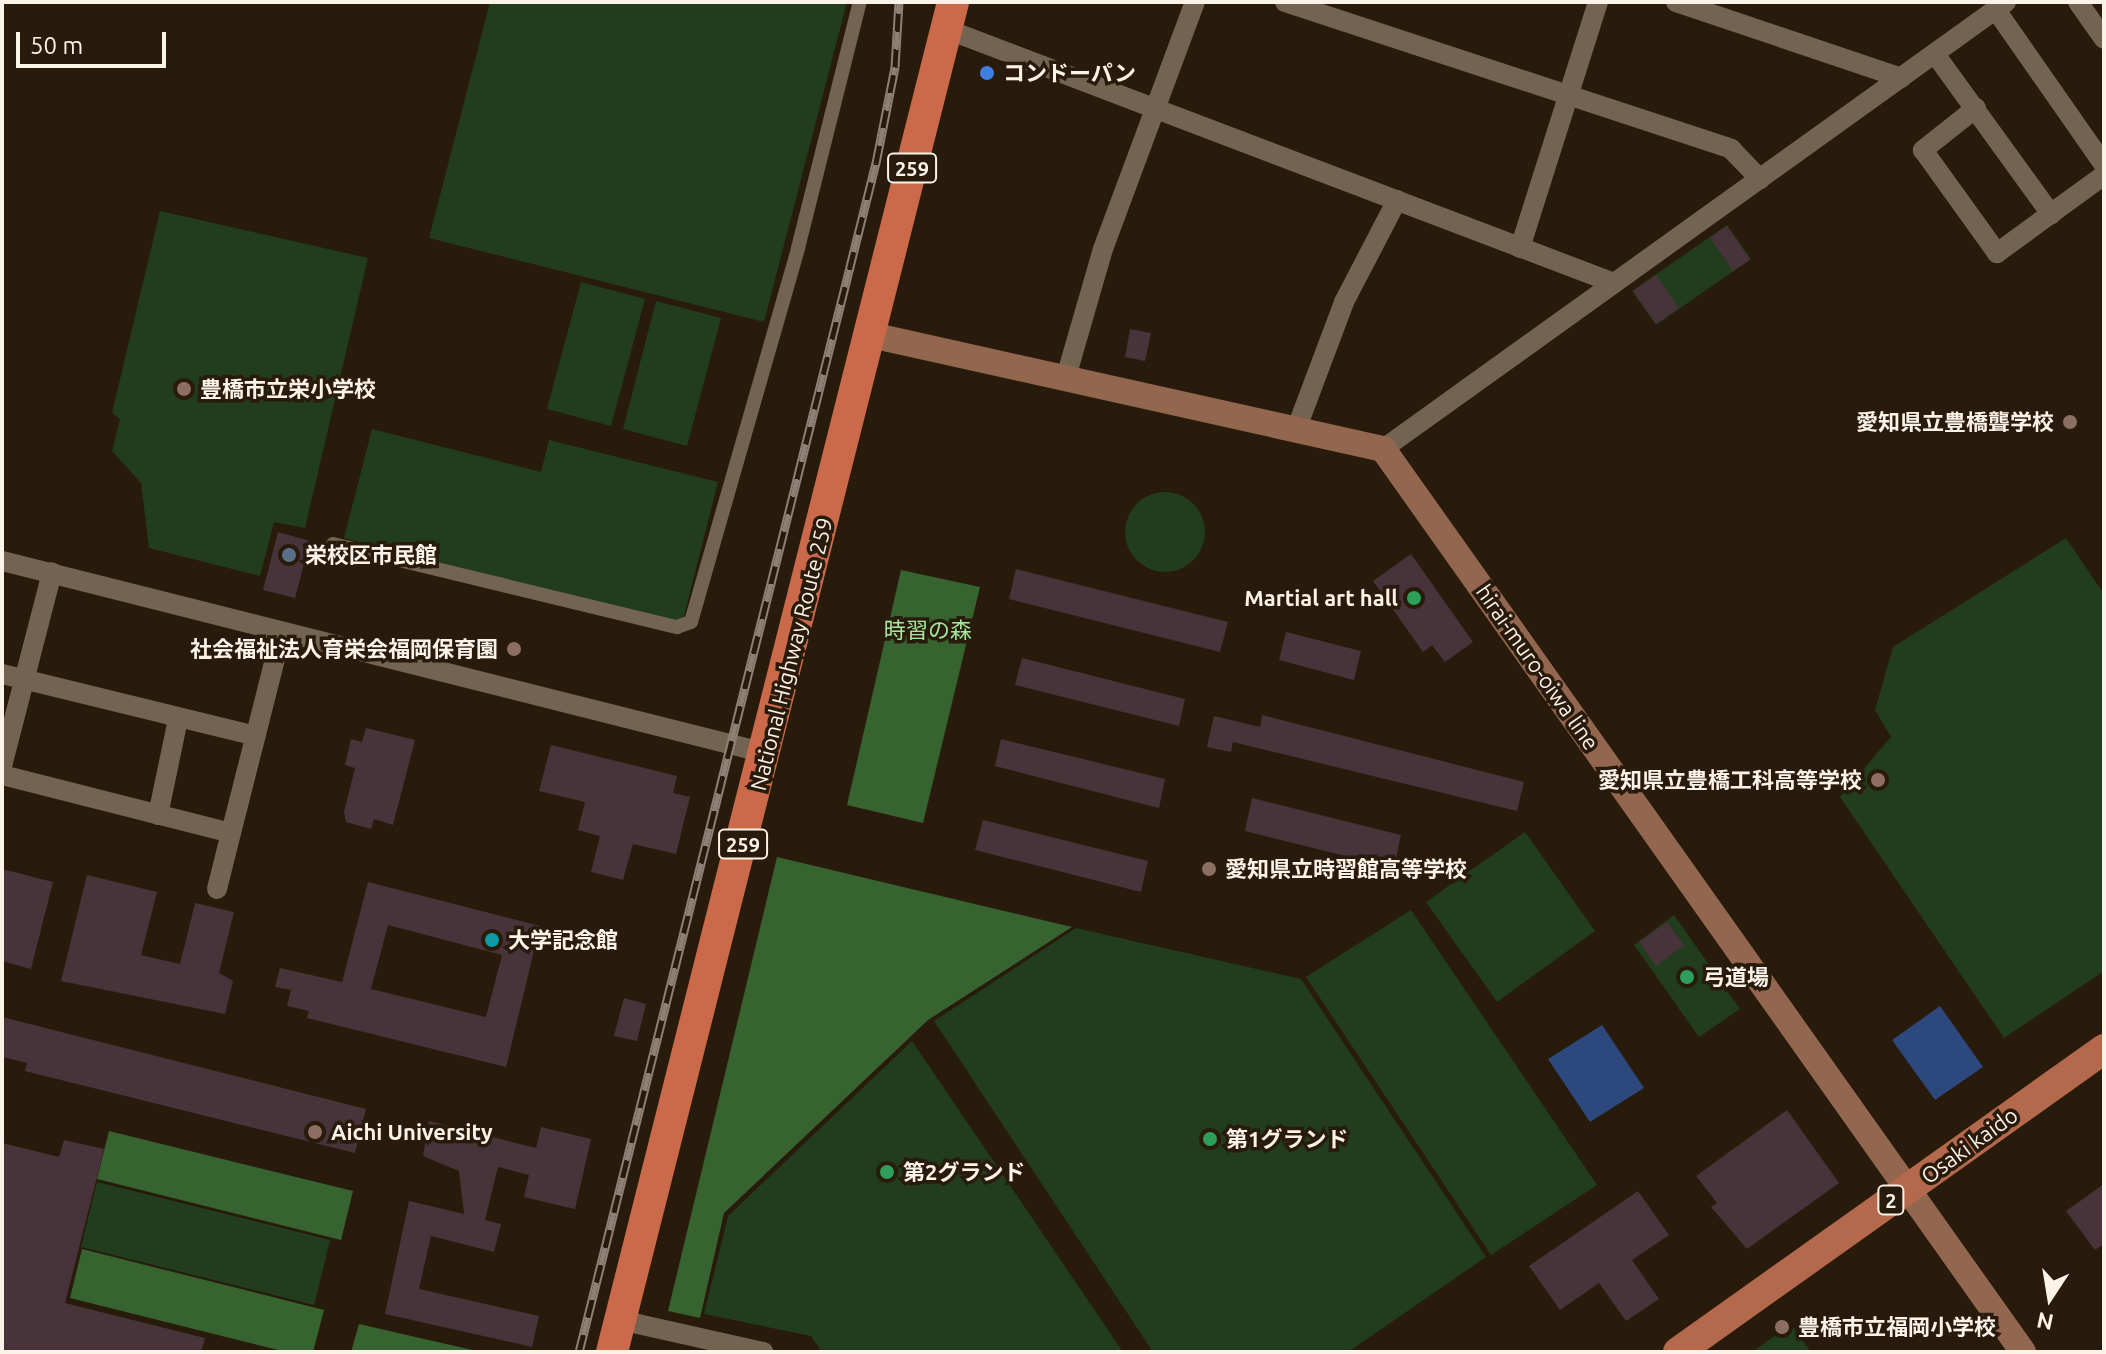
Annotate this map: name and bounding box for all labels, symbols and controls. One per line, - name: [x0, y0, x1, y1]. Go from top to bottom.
- scale bar: [20, 16, 170, 66]
- text: 50 m: [30, 32, 83, 59]
- place label: コンドーパン: [1003, 60, 1135, 86]
- marker: コンドーパン: [978, 64, 996, 82]
- road number: 259: [886, 152, 938, 184]
- place label: 豊橋市立栄小学校: [200, 376, 376, 402]
- marker: 豊橋市立栄小学校: [175, 380, 193, 398]
- place label: 愛知県立豊橋聾学校: [1856, 409, 2054, 435]
- marker: 愛知県立豊橋聾学校: [2061, 413, 2079, 431]
- street label: National Highway Route 259: [744, 515, 838, 793]
- place label: 栄校区市民館: [305, 542, 437, 568]
- marker: 栄校区市民館: [280, 546, 298, 564]
- street label: hirai-muro-oiwa line: [1471, 579, 1605, 755]
- place label: Martial art hall: [1244, 585, 1398, 611]
- marker: Martial art hall: [1405, 589, 1423, 607]
- park label: 時習の森: [884, 617, 972, 643]
- place label: 社会福祉法人育栄会福岡保育園: [190, 636, 498, 662]
- marker: 社会福祉法人育栄会福岡保育園: [505, 640, 523, 658]
- place label: 愛知県立豊橋工科高等学校: [1598, 767, 1862, 793]
- marker: 愛知県立豊橋工科高等学校: [1869, 771, 1887, 789]
- road number: 259: [717, 828, 769, 860]
- place label: 愛知県立時習館高等学校: [1225, 856, 1467, 882]
- marker: 愛知県立時習館高等学校: [1200, 860, 1218, 878]
- place label: 大学記念館: [508, 927, 618, 953]
- marker: 大学記念館: [483, 931, 501, 949]
- place label: 弓道場: [1703, 964, 1769, 990]
- marker: 弓道場: [1678, 968, 1696, 986]
- street label: Osaki kaido: [1916, 1101, 2022, 1189]
- place label: Aichi University: [331, 1119, 493, 1145]
- marker: Aichi University: [306, 1123, 324, 1141]
- place label: 第1グランド: [1226, 1126, 1348, 1152]
- marker: 第1グランド: [1201, 1130, 1219, 1148]
- place label: 第2グランド: [903, 1159, 1025, 1185]
- marker: 第2グランド: [878, 1163, 896, 1181]
- road number: 2: [1877, 1184, 1905, 1216]
- north arrow: [2010, 1258, 2090, 1338]
- text: N: [2034, 1308, 2056, 1336]
- place label: 豊橋市立福岡小学校: [1798, 1314, 1996, 1340]
- marker: 豊橋市立福岡小学校: [1773, 1318, 1791, 1336]

